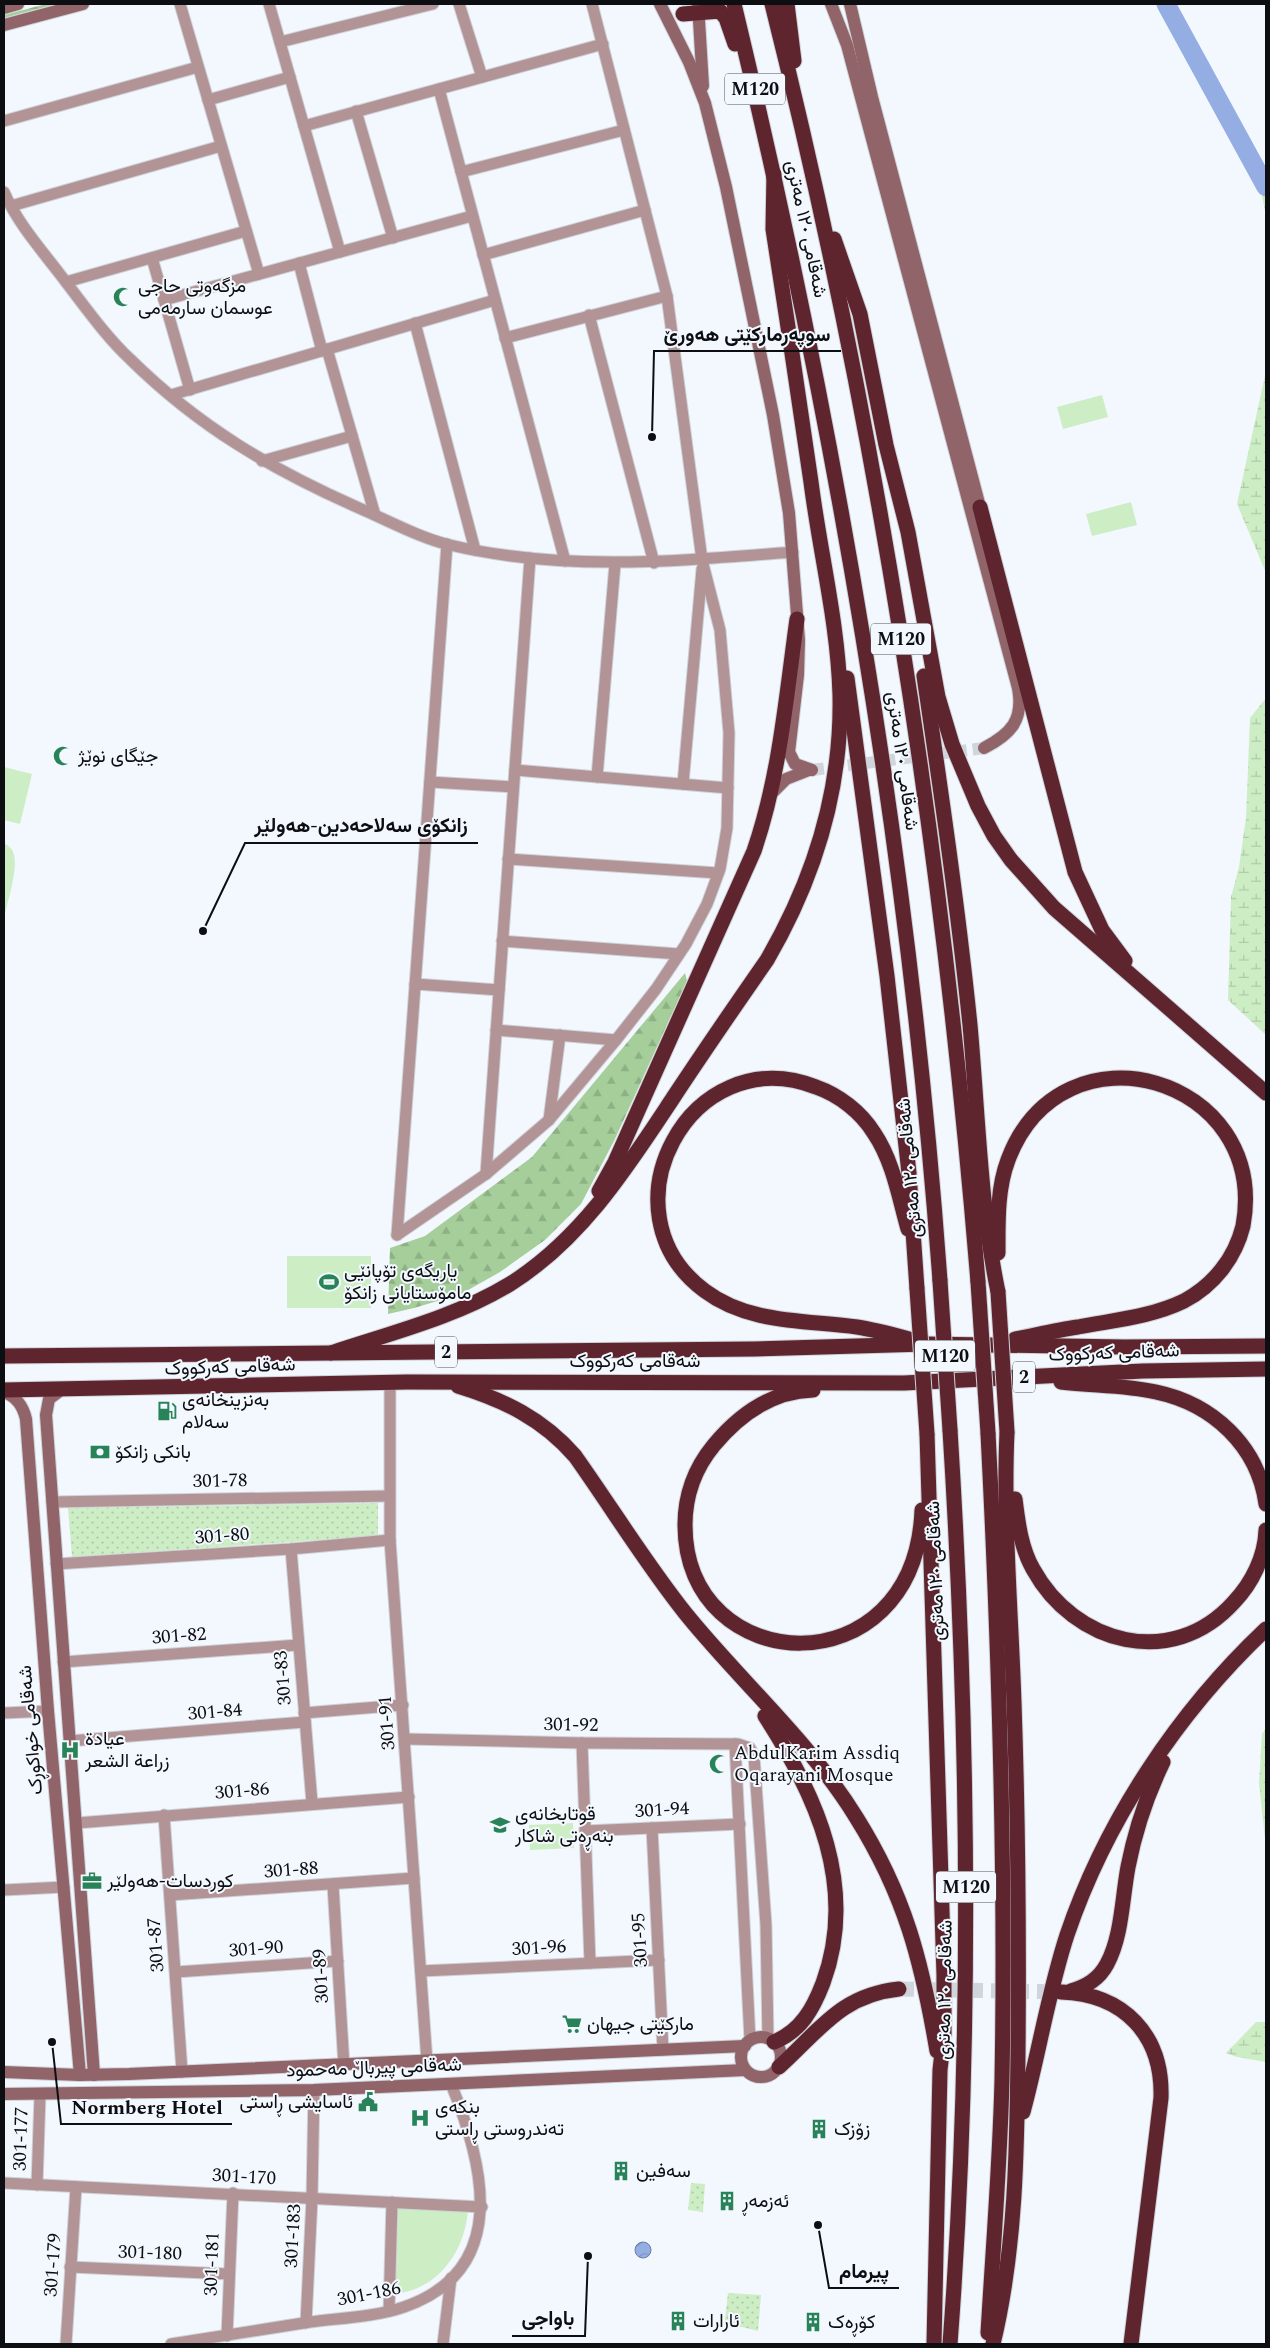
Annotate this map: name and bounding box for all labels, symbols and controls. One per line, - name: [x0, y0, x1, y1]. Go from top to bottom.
- road number: M120: [725, 74, 785, 105]
- street label: شەقامی ١٢٠ مەتری: [777, 158, 835, 300]
- place label: مزگەوتی حاجی عوسمان سارمەمی: [138, 272, 273, 323]
- mosque icon: مزگەوتی حاجی عوسمان سارمەمی: [112, 286, 134, 308]
- callout: سوپەرمارکێتی هەورێ: [654, 316, 841, 351]
- text: سوپەرمارکێتی هەورێ: [664, 320, 830, 350]
- road number: M120: [871, 624, 931, 654]
- street label: شەقامی ١٢٠ مەتری: [878, 690, 926, 832]
- place label: جێگای نوێژ: [77, 742, 158, 771]
- mosque icon: جێگای نوێژ: [52, 745, 74, 767]
- callout: زانکۆی سەلاحەدین-هەولێر: [245, 808, 478, 843]
- text: زانکۆی سەلاحەدین-هەولێر: [253, 811, 468, 841]
- street label: شەقامی ١٢٠ مەتری: [889, 1097, 931, 1239]
- place label: یاریگەی تۆپانێی مامۆستایانی زانکۆ: [344, 1257, 472, 1308]
- sports icon: یاریگەی تۆپانێی مامۆستایانی زانکۆ: [318, 1271, 340, 1293]
- road number: 2: [435, 1336, 457, 1368]
- street label: شەقامی کەرکووک: [1048, 1336, 1180, 1370]
- road number: M120: [915, 1340, 975, 1372]
- street label: شەقامی کەرکووک: [569, 1347, 701, 1376]
- street label: شەقامی کەرکووک: [164, 1350, 296, 1384]
- road number: 2: [1013, 1361, 1035, 1392]
- place label: بەنزینخانەی سەلام: [182, 1386, 269, 1437]
- fuel station icon: بەنزینخانەی سەلام: [156, 1400, 178, 1422]
- place label: بانکی زانکۆ: [115, 1438, 191, 1467]
- bank icon: بانکی زانکۆ: [89, 1441, 111, 1463]
- street label: 301-78: [192, 1466, 248, 1496]
- street label: شەقامی ١٢٠ مەتری: [919, 1501, 953, 1641]
- street label: 301-80: [194, 1520, 250, 1552]
- street label: 301-82: [151, 1620, 207, 1652]
- street label: 301-83: [266, 1649, 300, 1706]
- street label: شەقامی خواکوڕک: [11, 1664, 51, 1796]
- street label: 301-84: [187, 1695, 244, 1729]
- street label: 301-91: [371, 1695, 403, 1751]
- street label: 301-92: [543, 1710, 599, 1740]
- place label: عيادة زراعة الشعر: [84, 1725, 169, 1776]
- hospital icon: عيادة زراعة الشعر: [59, 1739, 81, 1761]
- place label: AbdulKarim Assdiq Oqarayani Mosque: [734, 1739, 900, 1790]
- mosque icon: AbdulKarim Assdiq Oqarayani Mosque: [708, 1753, 730, 1775]
- street label: 301-86: [214, 1774, 270, 1808]
- street label: 301-94: [634, 1794, 691, 1826]
- place label: قوتابخانەی بنەڕەتی شاکار: [514, 1800, 614, 1851]
- school or university icon: قوتابخانەی بنەڕەتی شاکار: [489, 1814, 511, 1836]
- street label: 301-88: [263, 1854, 319, 1886]
- place label: کوردسات-هەولێر: [106, 1867, 234, 1896]
- office icon: کوردسات-هەولێر: [81, 1870, 103, 1892]
- road number: M120: [936, 1871, 996, 1902]
- street label: 301-95: [624, 1912, 656, 1968]
- street label: 301-87: [140, 1917, 172, 1973]
- street label: شەقامی ١٢٠ مەتری: [929, 1920, 961, 2060]
- street label: 301-96: [511, 1932, 567, 1964]
- street label: 301-90: [228, 1933, 284, 1965]
- street label: 301-89: [305, 1948, 337, 2004]
- place label: مارکێتی جیهان: [587, 2010, 694, 2039]
- supermarket icon: مارکێتی جیهان: [561, 2013, 583, 2035]
- street label: شەقامی پیرباڵ مەحمود: [286, 2050, 462, 2086]
- place label: ئاسایشی ڕاستی: [239, 2088, 353, 2117]
- callout: Normberg Hotel: [61, 2089, 232, 2124]
- public building icon: ئاسایشی ڕاستی: [357, 2091, 379, 2113]
- text: Normberg Hotel: [71, 2093, 223, 2123]
- place label: بنکەی تەندروستی ڕاستی: [435, 2093, 564, 2144]
- street label: 301-177: [5, 2106, 37, 2172]
- hospital icon: بنکەی تەندروستی ڕاستی: [409, 2107, 431, 2129]
- place label: زۆزک: [834, 2115, 870, 2144]
- building icon: زۆزک: [808, 2118, 830, 2140]
- place label: سەفین: [636, 2157, 691, 2186]
- building icon: سەفین: [610, 2160, 632, 2182]
- street label: 301-170: [211, 2161, 277, 2193]
- place label: ئەزمەڕ: [741, 2187, 789, 2216]
- building icon: ئەزمەڕ: [716, 2190, 738, 2212]
- street label: 301-183: [277, 2203, 309, 2269]
- street label: 301-181: [196, 2231, 228, 2297]
- street label: 301-179: [36, 2232, 70, 2298]
- street label: 301-180: [117, 2237, 183, 2269]
- callout: پیرمام: [829, 2253, 899, 2288]
- text: پیرمام: [839, 2257, 889, 2287]
- street label: 301-186: [335, 2274, 403, 2314]
- callout: باواجی: [512, 2301, 585, 2336]
- text: باواجی: [522, 2304, 574, 2334]
- place label: ئارارات: [693, 2307, 740, 2336]
- place label: کۆڕەک: [828, 2308, 875, 2337]
- building icon: ئارارات: [667, 2310, 689, 2332]
- building icon: کۆڕەک: [802, 2311, 824, 2333]

